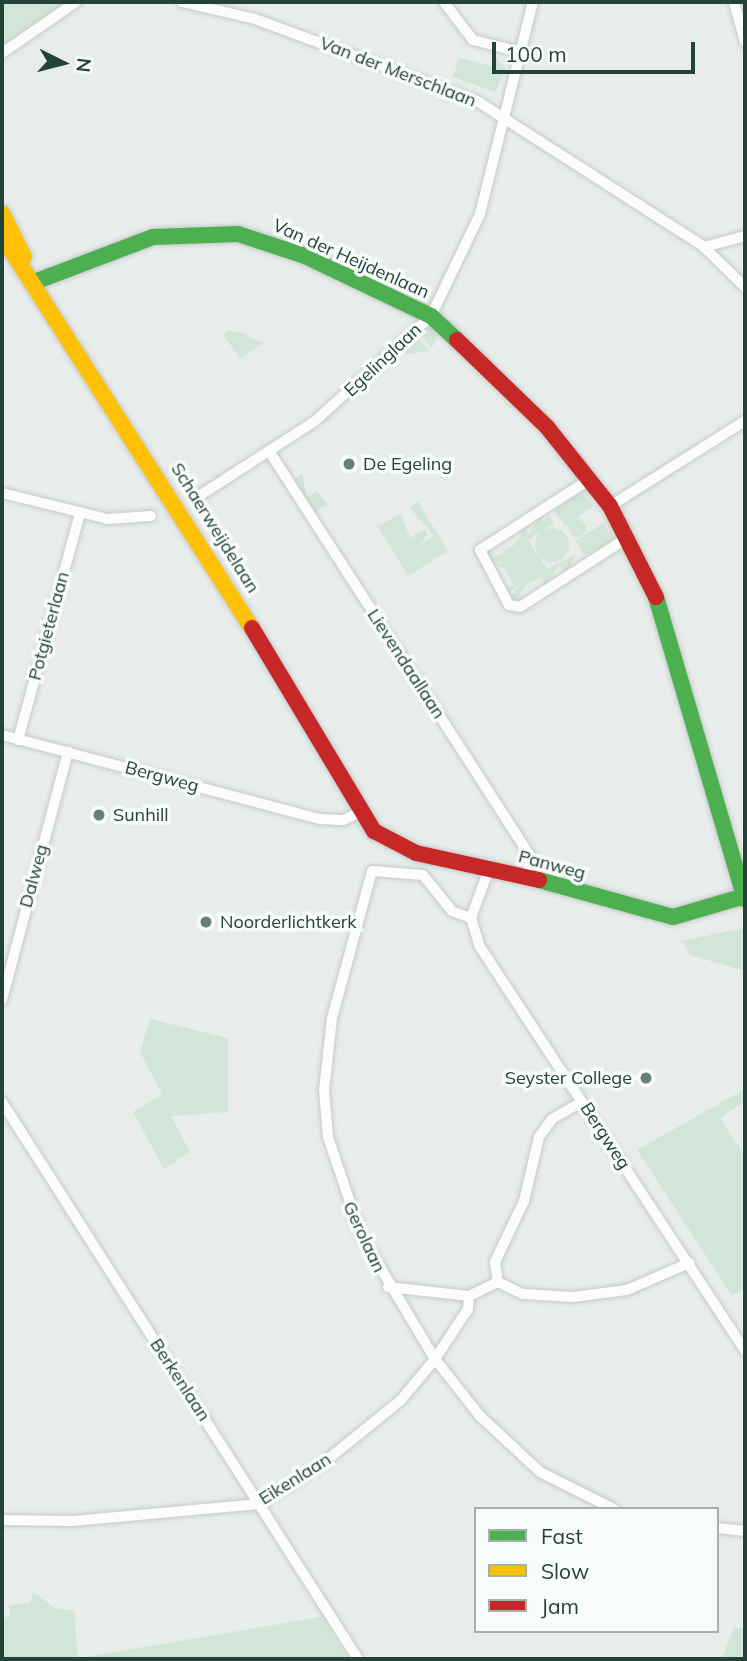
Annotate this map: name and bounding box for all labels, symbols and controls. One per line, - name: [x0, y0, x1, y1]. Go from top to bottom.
- north arrow: [28, 28, 98, 98]
- scale bar: [495, 28, 698, 72]
- street label: Van der Merschlaan: [317, 32, 479, 112]
- text: 100 m: [505, 41, 567, 67]
- text: N: [71, 57, 97, 74]
- street label: Van der Heijdenlaan: [269, 215, 433, 303]
- street label: Egelinglaan: [340, 319, 426, 401]
- place label: De Egeling: [363, 453, 452, 475]
- marker: De Egeling: [341, 456, 357, 472]
- street label: Schaerweijdelaan: [166, 459, 264, 597]
- street label: Potgieterlaan: [24, 569, 74, 683]
- street label: Lievendaallaan: [362, 605, 450, 723]
- street label: Bergweg: [123, 757, 201, 797]
- place label: Sunhill: [113, 804, 169, 826]
- marker: Sunhill: [91, 807, 107, 823]
- street label: Dalweg: [15, 842, 53, 910]
- street label: Panweg: [516, 846, 588, 884]
- place label: Noorderlichtkerk: [220, 911, 357, 933]
- marker: Noorderlichtkerk: [198, 914, 214, 930]
- place label: Seyster College: [505, 1067, 632, 1089]
- marker: Seyster College: [638, 1070, 654, 1086]
- street label: Bergweg: [575, 1098, 635, 1174]
- street label: Gerolaan: [338, 1198, 390, 1276]
- street label: Berkenlaan: [145, 1335, 215, 1425]
- street label: Eikenlaan: [255, 1448, 335, 1510]
- legend: [474, 1507, 719, 1633]
- text: Fast: [541, 1523, 583, 1549]
- text: Slow: [541, 1558, 589, 1584]
- text: Jam: [541, 1593, 579, 1619]

